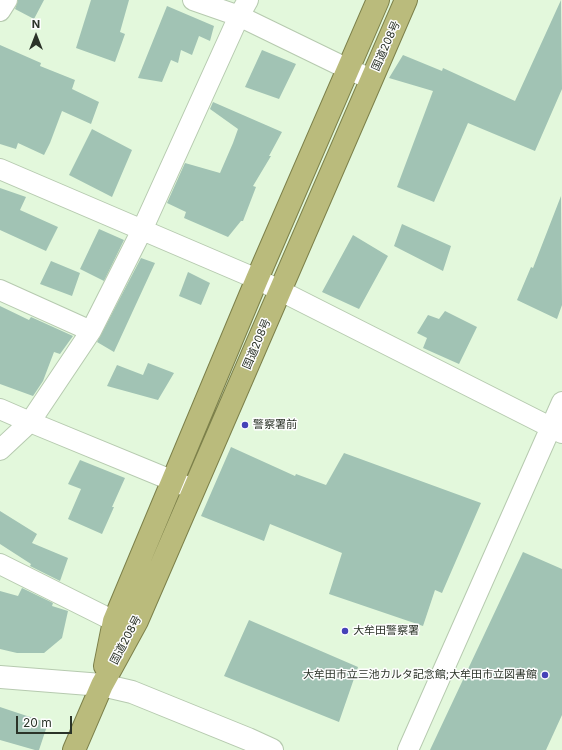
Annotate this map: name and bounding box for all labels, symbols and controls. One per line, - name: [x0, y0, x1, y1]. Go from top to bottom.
- north arrow: [16, 16, 56, 56]
- text: N: [32, 17, 40, 31]
- street label: 国道208号: [369, 19, 403, 73]
- street label: 国道208号: [240, 317, 274, 371]
- place label: 警察署前: [253, 418, 297, 432]
- marker: 警察署前: [240, 420, 250, 430]
- street label: 国道208号: [108, 613, 144, 667]
- place label: 大牟田警察署: [353, 624, 419, 638]
- marker: 大牟田警察署: [340, 626, 350, 636]
- place label: 大牟田市立三池カルタ記念館;大牟田市立図書館: [303, 668, 537, 682]
- marker: 大牟田市立三池カルタ記念館;大牟田市立図書館: [540, 670, 550, 680]
- scale bar: [18, 708, 74, 734]
- text: 20 m: [23, 715, 52, 730]

